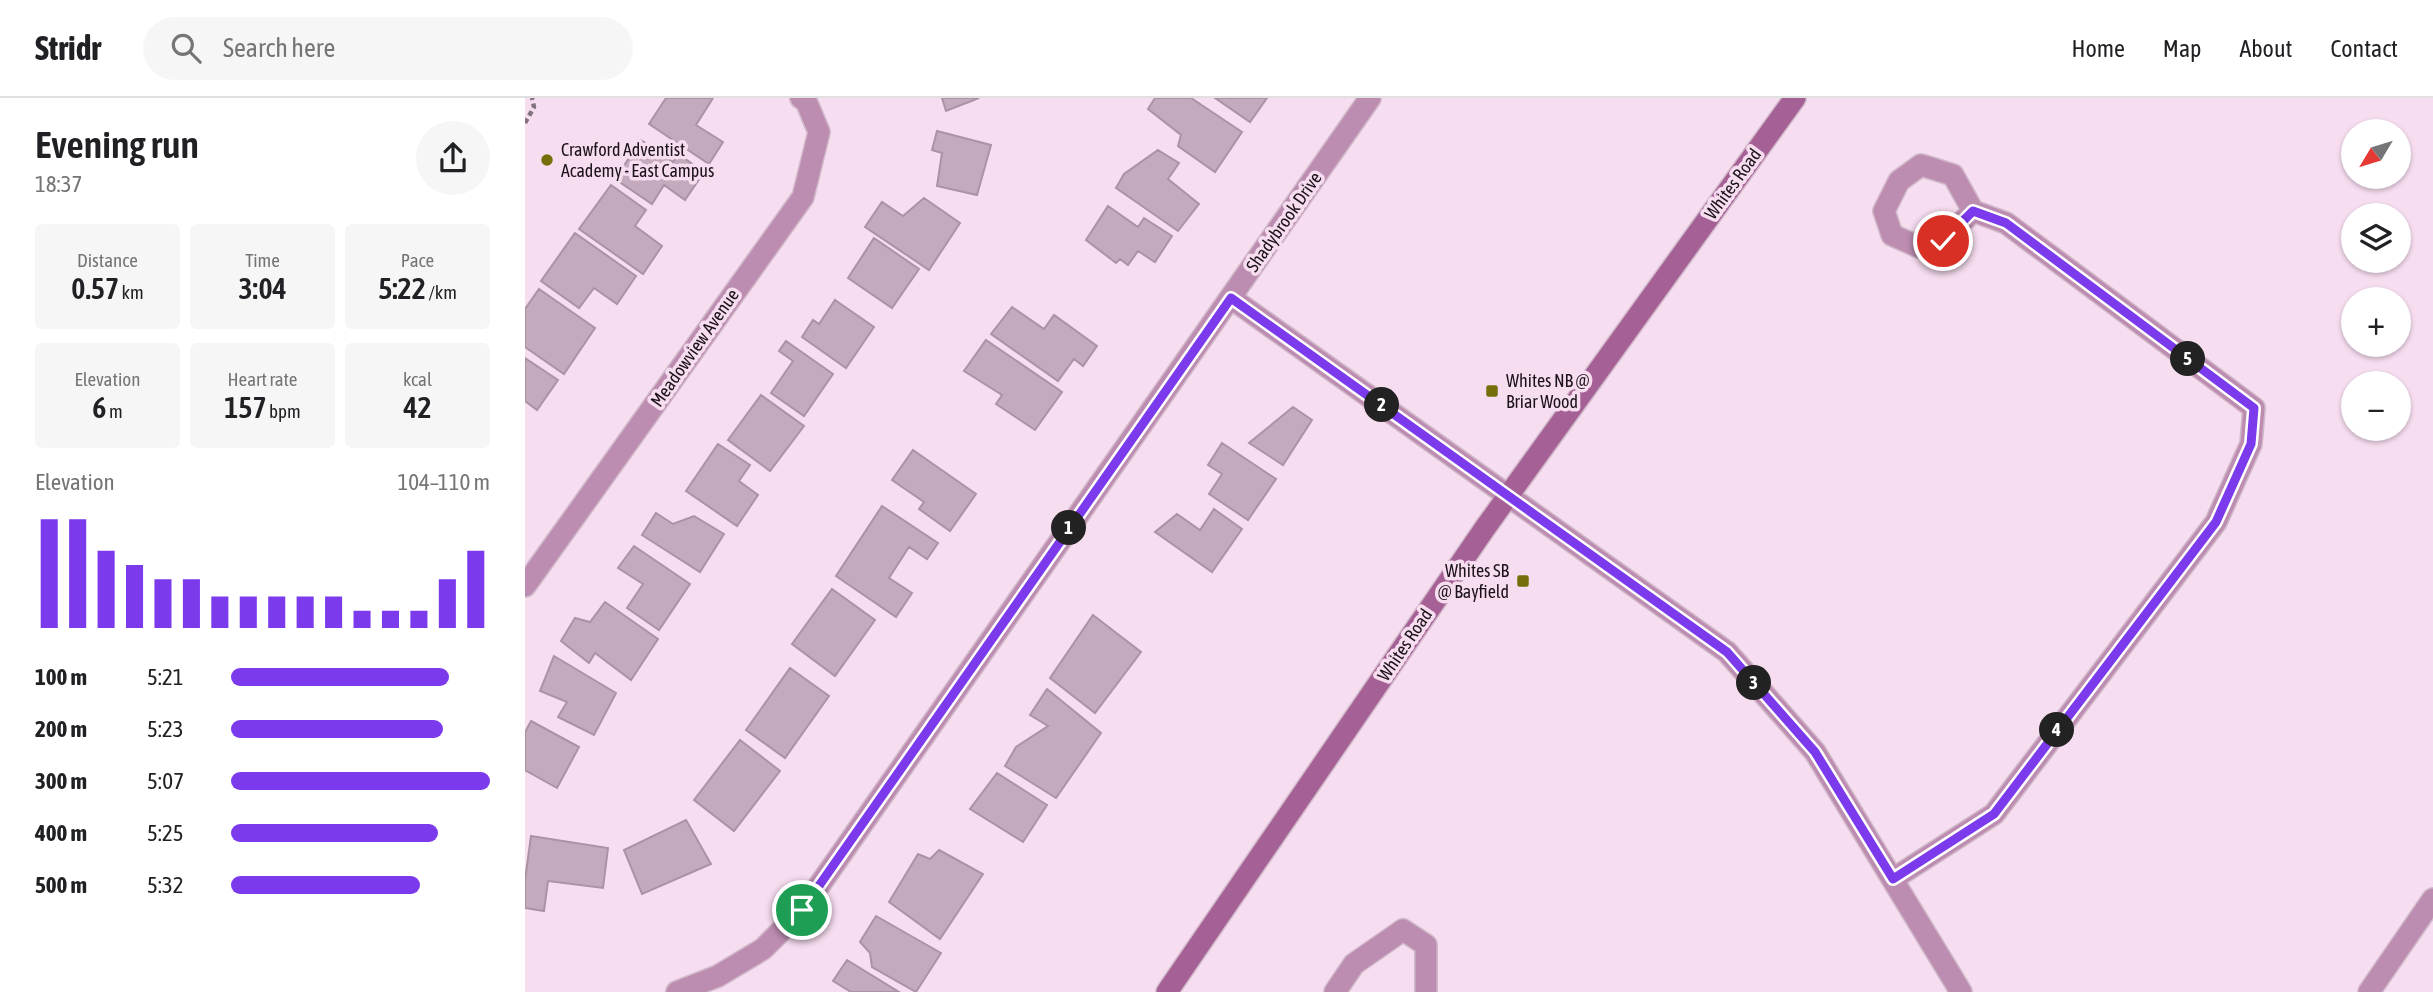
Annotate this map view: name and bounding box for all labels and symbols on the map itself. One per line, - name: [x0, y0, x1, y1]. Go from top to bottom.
- north arrow: [2341, 119, 2411, 189]
- place label: Crawford Adventist Academy - East Campus: [561, 139, 714, 181]
- street label: Whites Road: [1700, 144, 1765, 223]
- marker: Crawford Adventist Academy - East Campus: [539, 152, 555, 168]
- street label: Shadybrook Drive: [1242, 168, 1326, 276]
- pin: [1913, 211, 1973, 271]
- street label: Meadowview Avenue: [646, 285, 743, 411]
- pin: 5: [2171, 342, 2205, 376]
- place label: Whites NB @ Briar Wood: [1506, 370, 1590, 412]
- marker: Whites NB @ Briar Wood: [1484, 383, 1500, 399]
- pin: 2: [1365, 388, 1399, 422]
- pin: 1: [1051, 510, 1087, 546]
- place label: Whites SB @ Bayfield: [1438, 560, 1509, 602]
- marker: Whites SB @ Bayfield: [1515, 573, 1531, 589]
- street label: Whites Road: [1373, 605, 1436, 685]
- pin: 3: [1737, 666, 1771, 700]
- pin: 4: [2039, 712, 2075, 748]
- pin: [772, 880, 832, 940]

